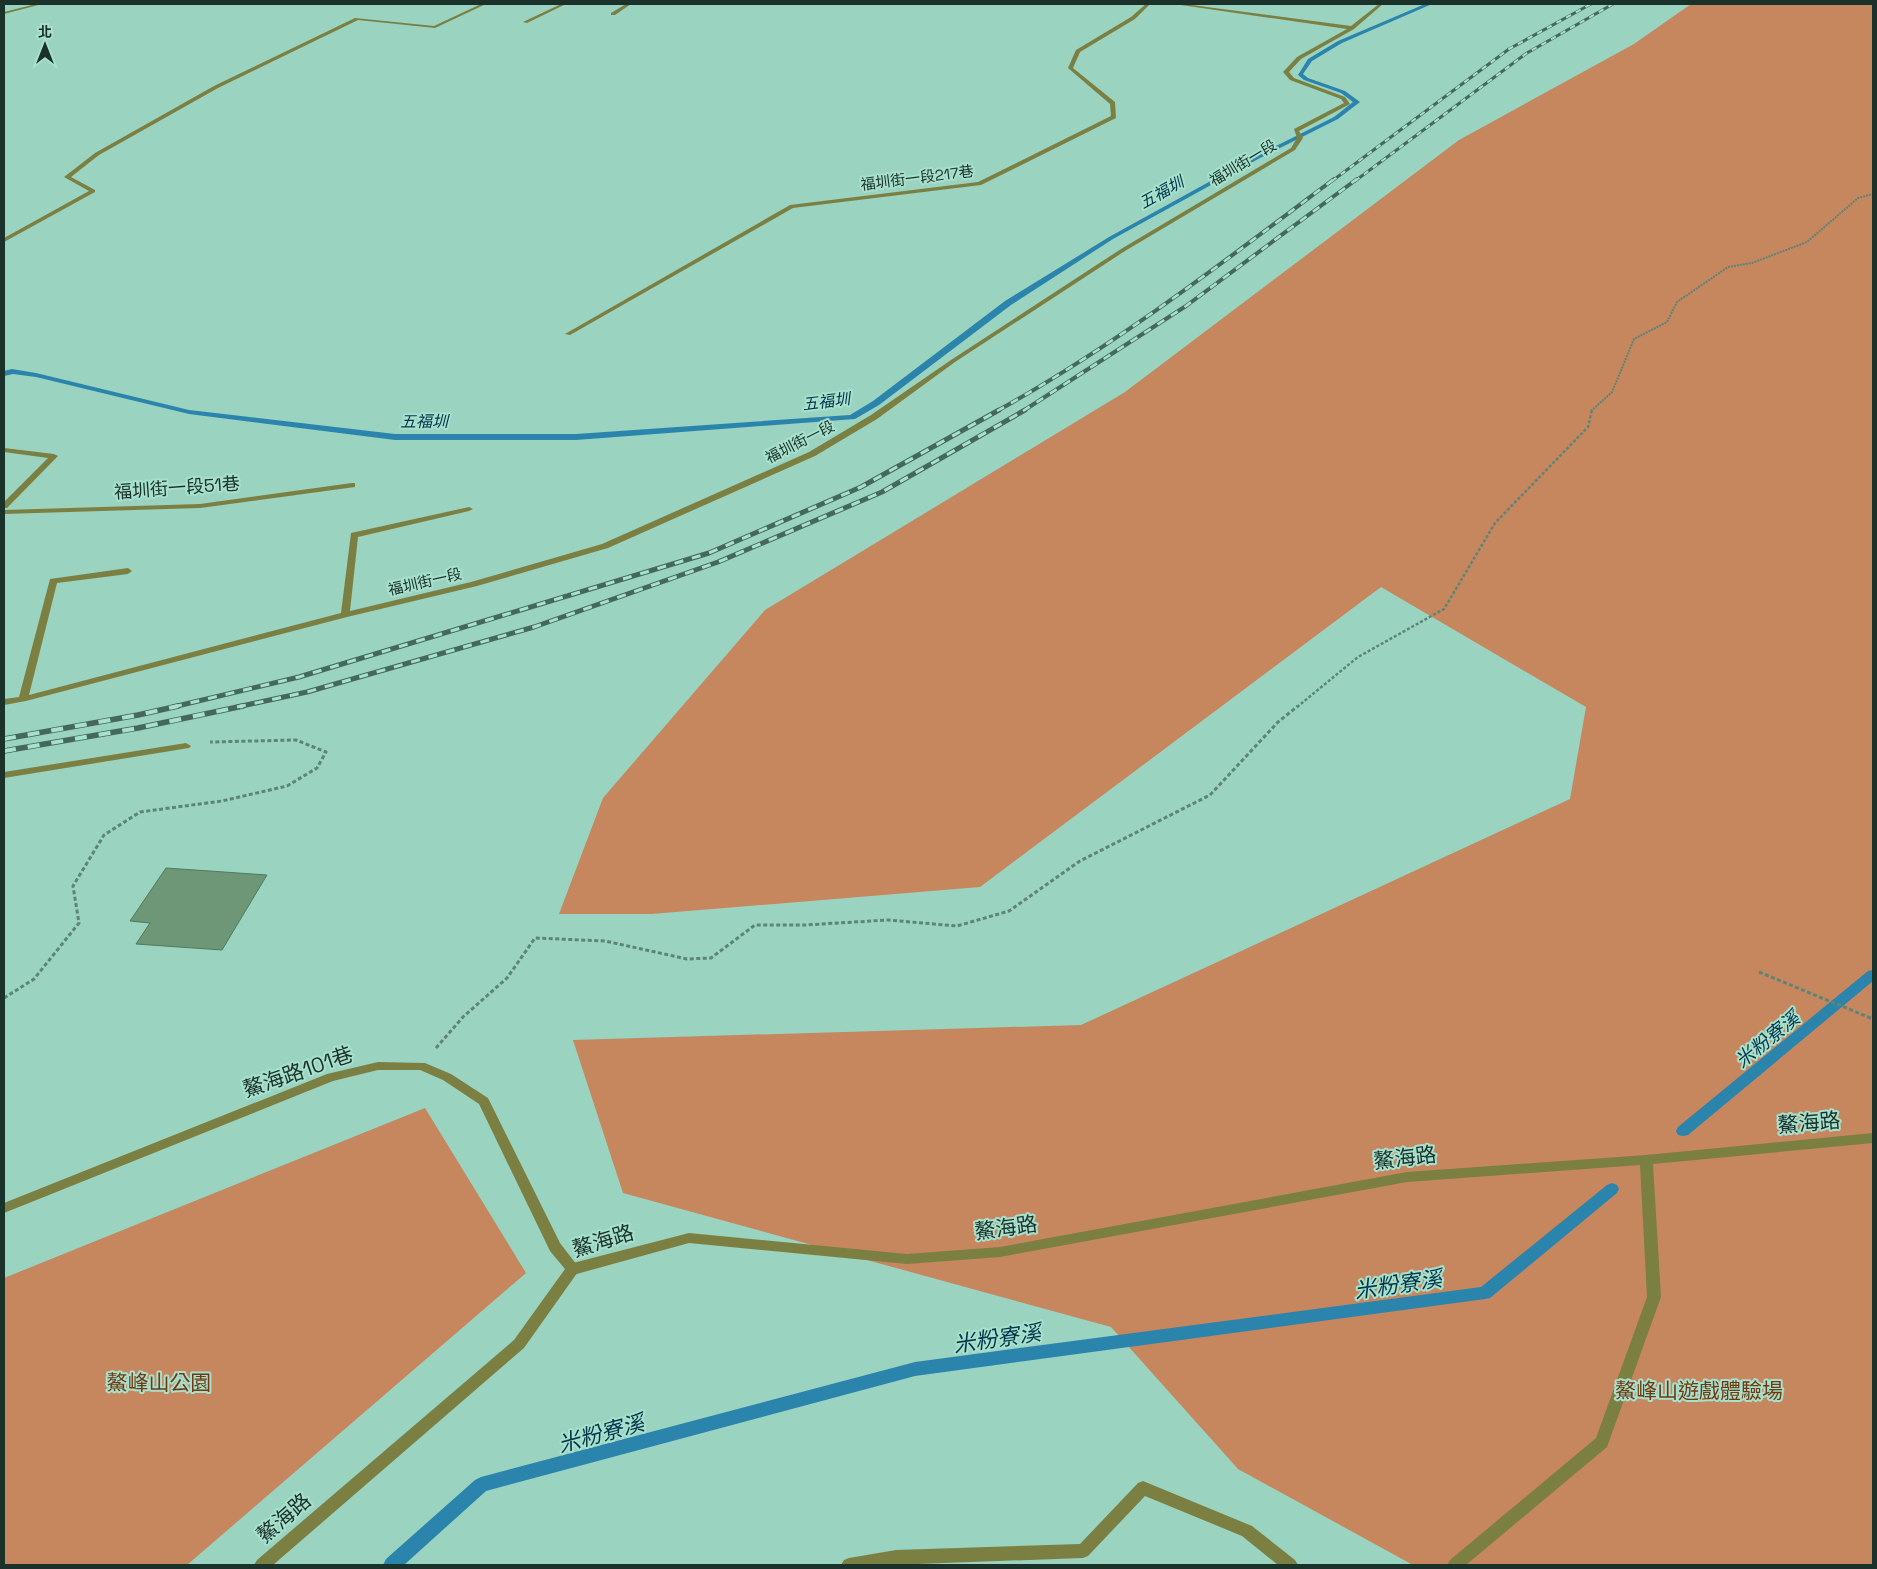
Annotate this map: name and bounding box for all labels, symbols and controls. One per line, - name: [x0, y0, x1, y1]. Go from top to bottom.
- north arrow: [20, 20, 70, 70]
- text: 北: [38, 23, 52, 41]
- street label: 福圳街一段: [1206, 135, 1280, 190]
- street label: 福圳街一段217巷: [859, 161, 975, 194]
- water label: 五福圳: [1135, 171, 1189, 213]
- water label: 五福圳: [801, 388, 853, 415]
- water label: 五福圳: [400, 411, 450, 432]
- street label: 福圳街一段: [762, 416, 838, 467]
- street label: 福圳街一段51巷: [113, 472, 241, 503]
- street label: 福圳街一段: [386, 564, 464, 599]
- water label: 米粉寮溪: [1730, 1004, 1807, 1073]
- street label: 鰲海路101巷: [239, 1040, 357, 1103]
- street label: 鰲海路: [1776, 1106, 1842, 1139]
- street label: 鰲海路: [1372, 1140, 1438, 1175]
- street label: 鰲海路: [973, 1210, 1039, 1245]
- street label: 鰲海路: [569, 1218, 637, 1263]
- water label: 米粉寮溪: [1352, 1264, 1446, 1304]
- water label: 米粉寮溪: [951, 1318, 1045, 1358]
- park label: 鰲峰山公園: [107, 1369, 212, 1396]
- park label: 鰲峰山遊戲體驗場: [1615, 1377, 1783, 1404]
- water label: 米粉寮溪: [555, 1407, 650, 1458]
- street label: 鰲海路: [251, 1487, 316, 1548]

